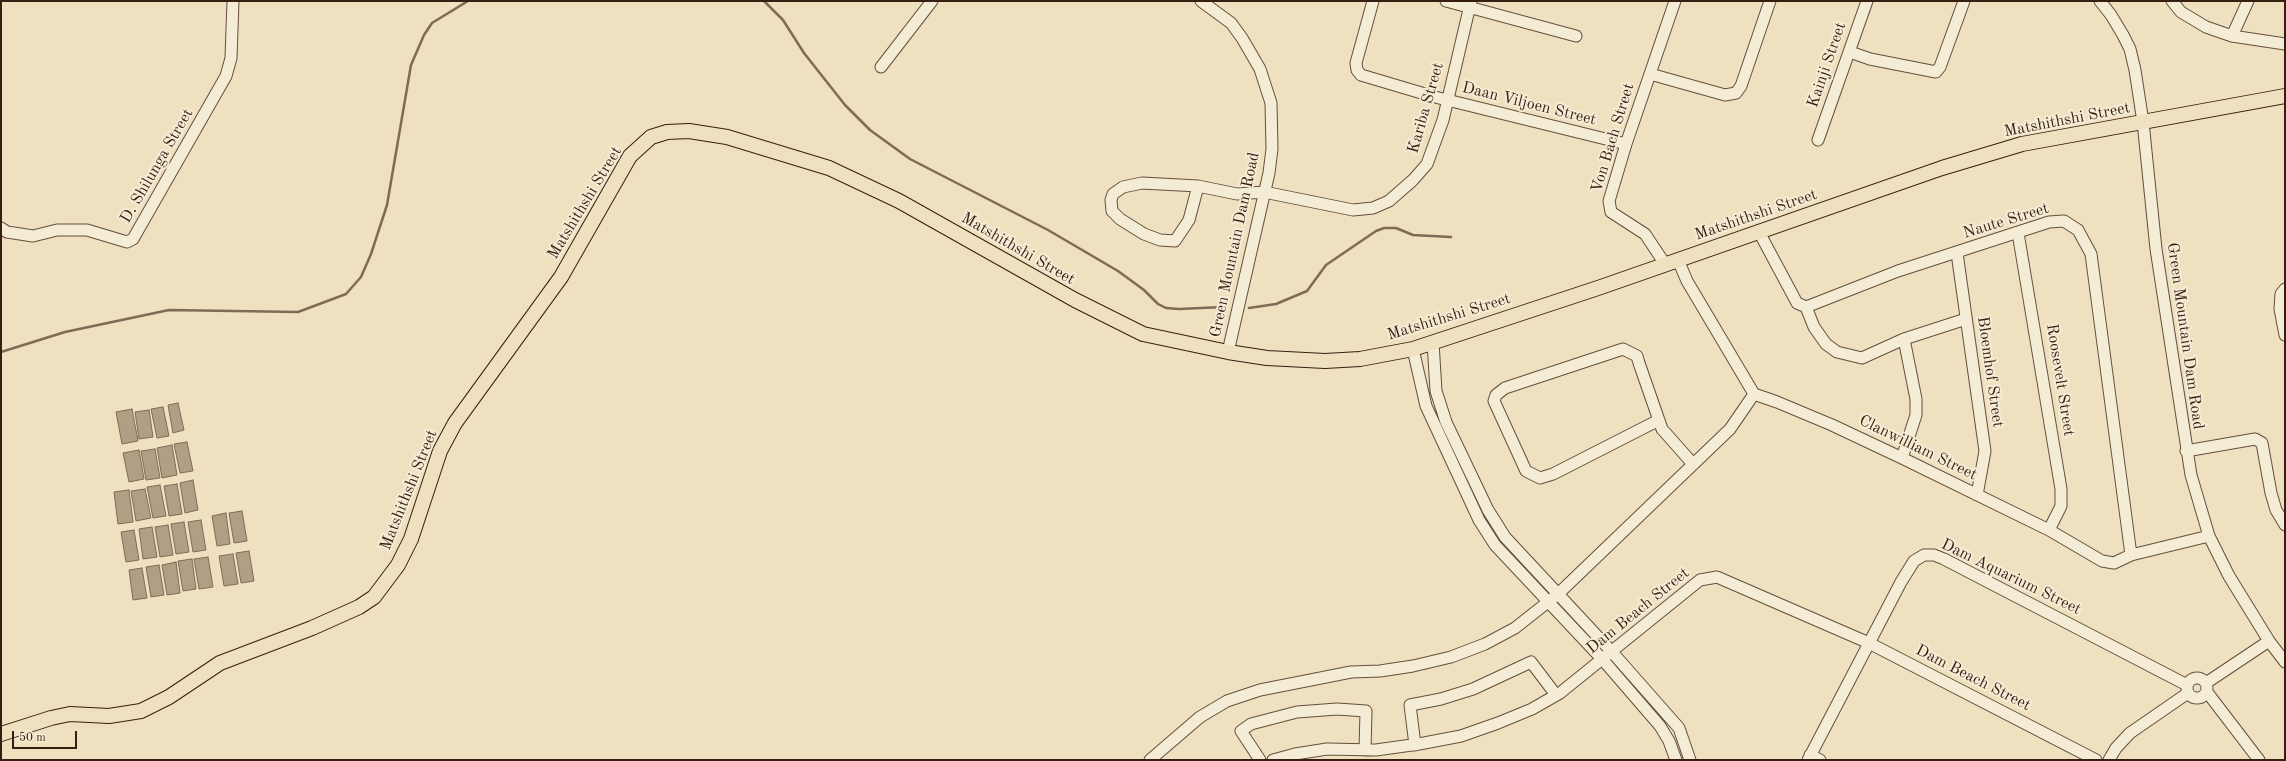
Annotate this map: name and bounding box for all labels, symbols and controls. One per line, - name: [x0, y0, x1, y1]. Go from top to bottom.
- street label: Kainji Street: [1803, 20, 1851, 110]
- street label: Kariba Street: [1404, 60, 1448, 156]
- street label: Daan Viljoen Street: [1460, 78, 1598, 130]
- street label: Von Bach Street: [1587, 81, 1639, 195]
- street label: Matshithshi Street: [2002, 98, 2132, 142]
- street label: D. Shilunga Street: [116, 105, 198, 227]
- street label: Matshithshi Street: [544, 143, 626, 263]
- street label: Green Mountain Dam Road: [1206, 151, 1264, 339]
- street label: Matshithshi Street: [1692, 185, 1820, 245]
- street label: Naute Street: [1961, 199, 2051, 243]
- street label: Matshithshi Street: [958, 209, 1078, 289]
- street label: Green Mountain Dam Road: [2162, 241, 2208, 431]
- street label: Matshithshi Street: [1385, 289, 1513, 345]
- street label: Bloemhof Street: [1973, 315, 2007, 429]
- street label: Roosevelt Street: [2042, 322, 2078, 438]
- street label: Clanwilliam Street: [1856, 411, 1980, 485]
- street label: Matshithshi Street: [376, 427, 442, 553]
- street label: Dam Aquarium Street: [1938, 535, 2084, 619]
- street label: Dam Beach Street: [1583, 564, 1693, 658]
- street label: Dam Beach Street: [1912, 641, 2034, 715]
- scale bar: [14, 723, 79, 749]
- text: 50 m: [19, 732, 46, 744]

